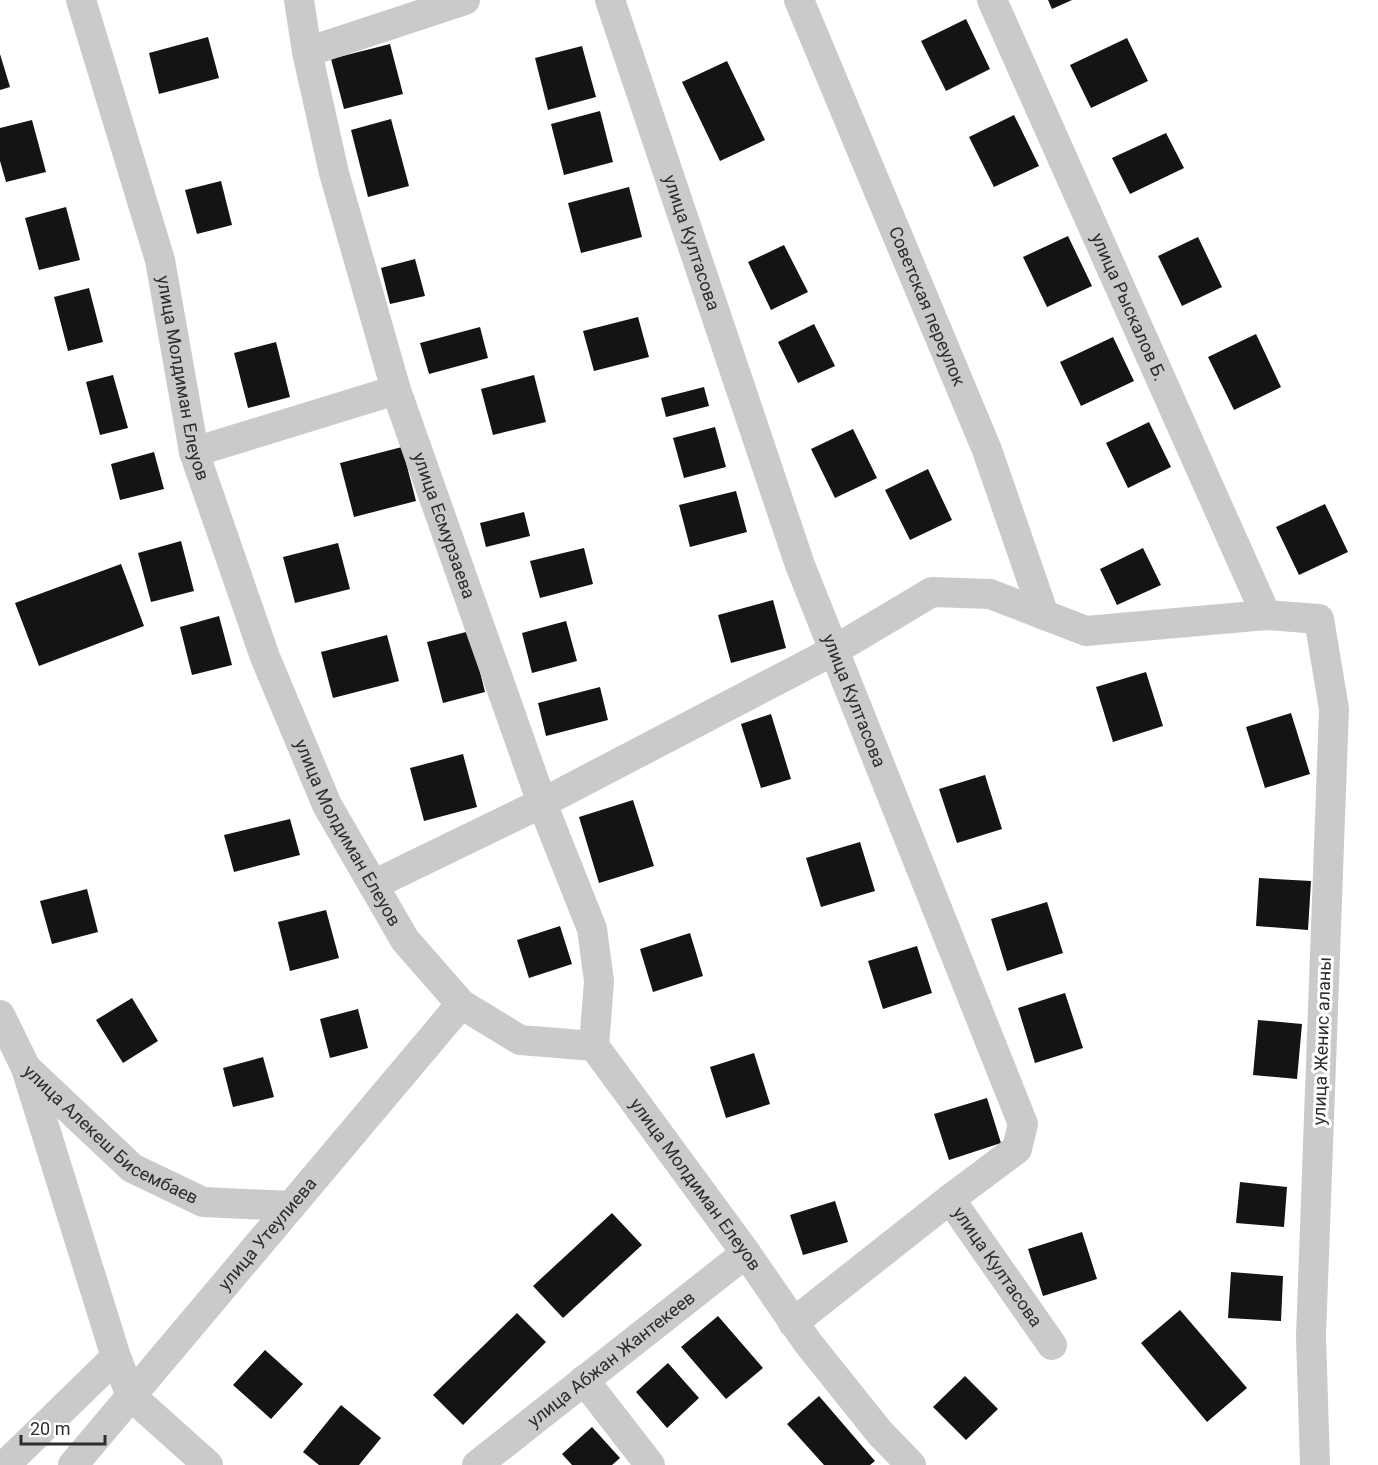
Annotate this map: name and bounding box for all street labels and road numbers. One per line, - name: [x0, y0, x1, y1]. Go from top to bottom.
- street label: улица Култасова: [660, 172, 725, 313]
- street label: Советская переулок: [885, 223, 970, 389]
- street label: улица Рыскалов Б.: [1087, 229, 1171, 384]
- street label: улица Молдиман Елеуов: [153, 274, 214, 483]
- street label: улица Есмурзаева: [409, 449, 480, 601]
- street label: улица Култасова: [819, 631, 891, 770]
- street label: улица Молдиман Елеуов: [291, 736, 406, 930]
- street label: улица Женис аланы: [1308, 956, 1335, 1126]
- street label: улица Алекеш Бисембаев: [19, 1060, 202, 1208]
- street label: улица Молдиман Елеуов: [626, 1094, 766, 1274]
- street label: улица Утеулиева: [214, 1173, 321, 1294]
- street label: улица Култасова: [949, 1202, 1047, 1331]
- street label: улица Абжан Жантекеев: [523, 1286, 699, 1431]

